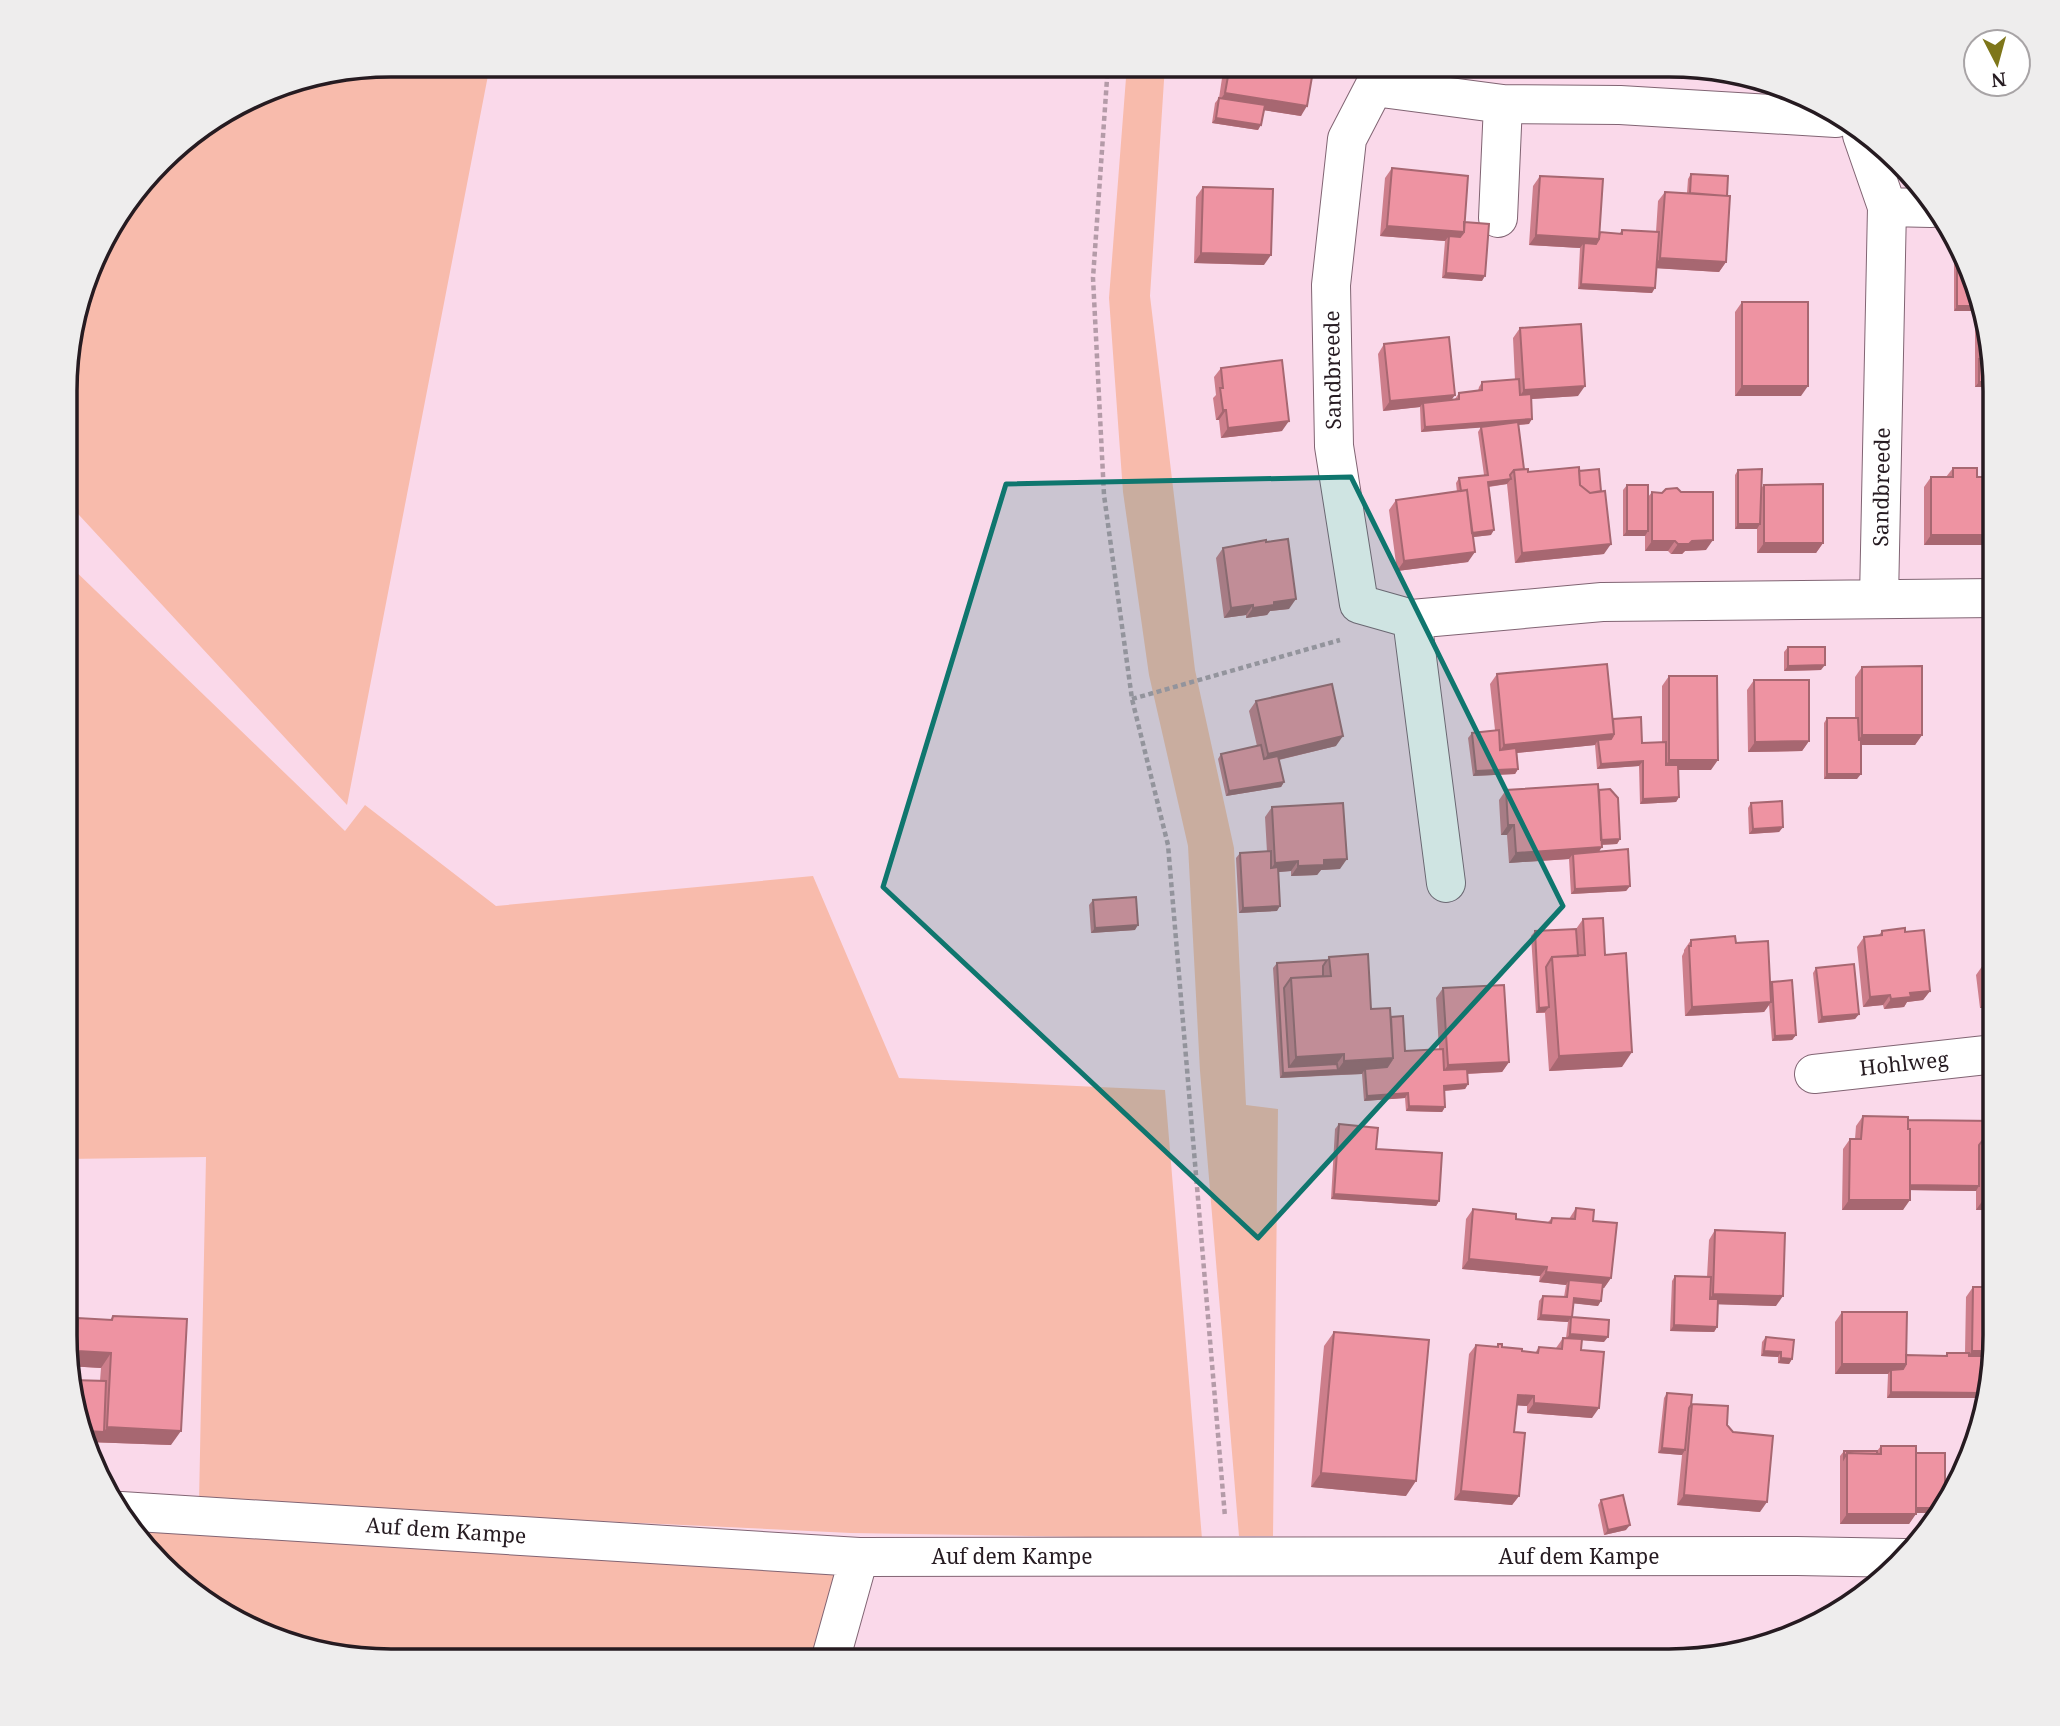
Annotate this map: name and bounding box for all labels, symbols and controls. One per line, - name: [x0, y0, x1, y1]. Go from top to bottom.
- north arrow: [1962, 28, 2032, 98]
- text: N: [1990, 66, 2008, 94]
- street label: Sandbreede: [1317, 310, 1347, 430]
- street label: Sandbreede: [1866, 427, 1896, 547]
- street label: Hohlweg: [1858, 1044, 1950, 1082]
- street label: Auf dem Kampe: [365, 1510, 527, 1550]
- street label: Auf dem Kampe: [932, 1542, 1092, 1570]
- street label: Auf dem Kampe: [1499, 1542, 1659, 1570]

